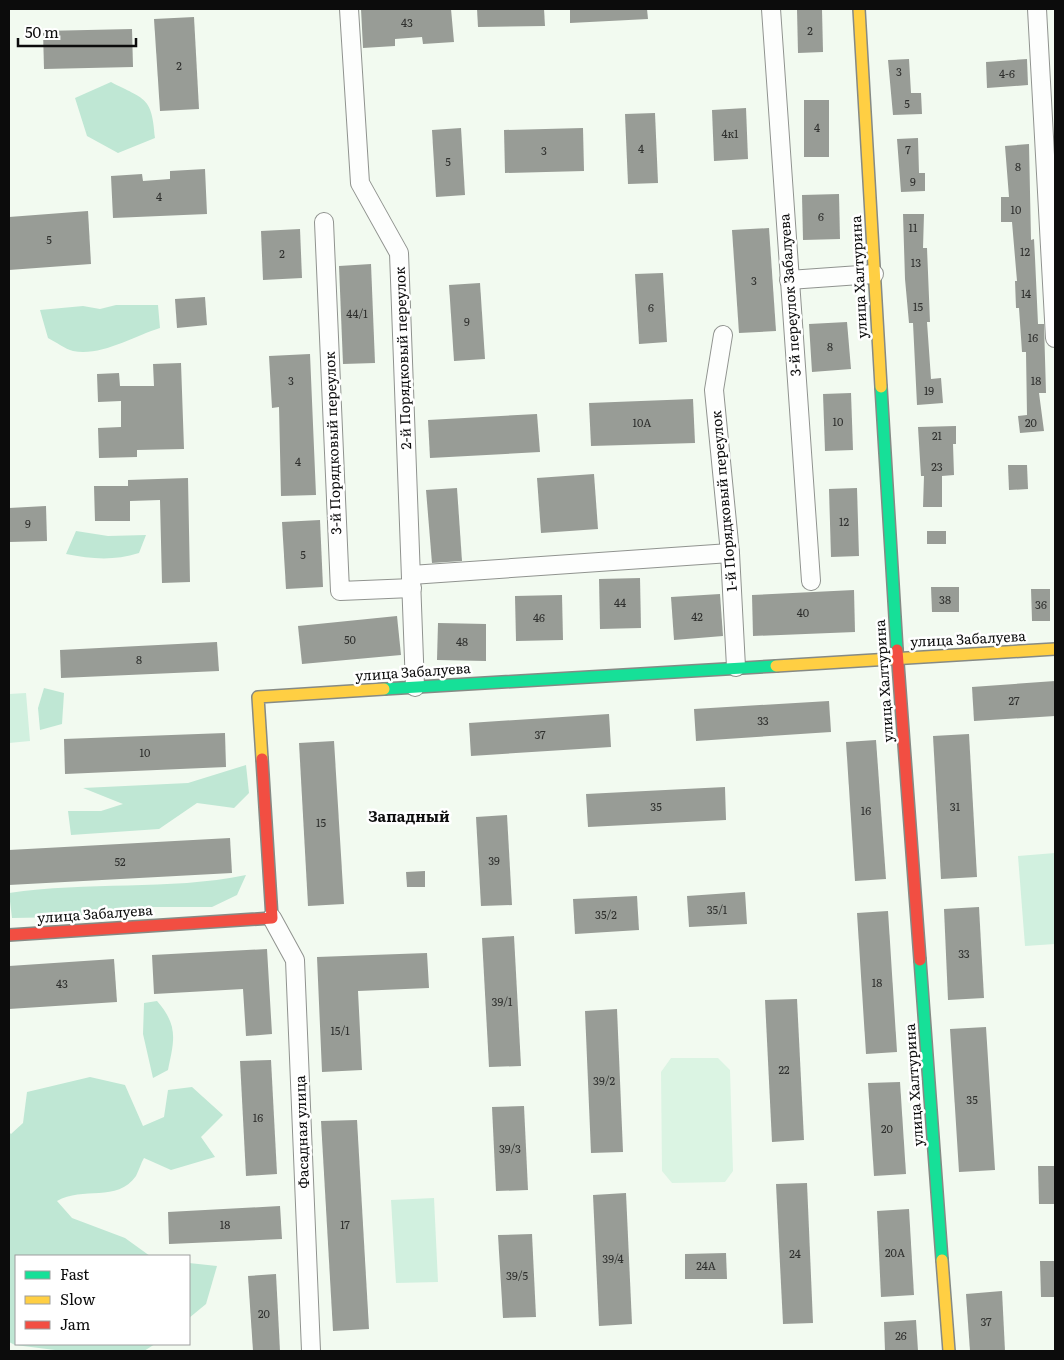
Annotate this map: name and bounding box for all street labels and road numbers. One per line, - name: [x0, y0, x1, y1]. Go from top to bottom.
- street label: 3-й переулок Забалуева: [773, 213, 805, 377]
- street label: улица Халтурина: [845, 215, 871, 339]
- street label: 2-й Порядковый переулок: [389, 266, 415, 450]
- street label: 3-й Порядковый переулок: [319, 350, 345, 535]
- street label: 1-й Порядковый переулок: [705, 409, 741, 592]
- street label: улица Халтурина: [869, 619, 897, 743]
- street label: улица Забалуева: [910, 625, 1027, 651]
- street label: улица Забалуева: [354, 657, 472, 685]
- street label: улица Забалуева: [36, 899, 154, 927]
- street label: улица Халтурина: [899, 1023, 927, 1147]
- street label: Фасадная улица: [289, 1075, 313, 1189]

